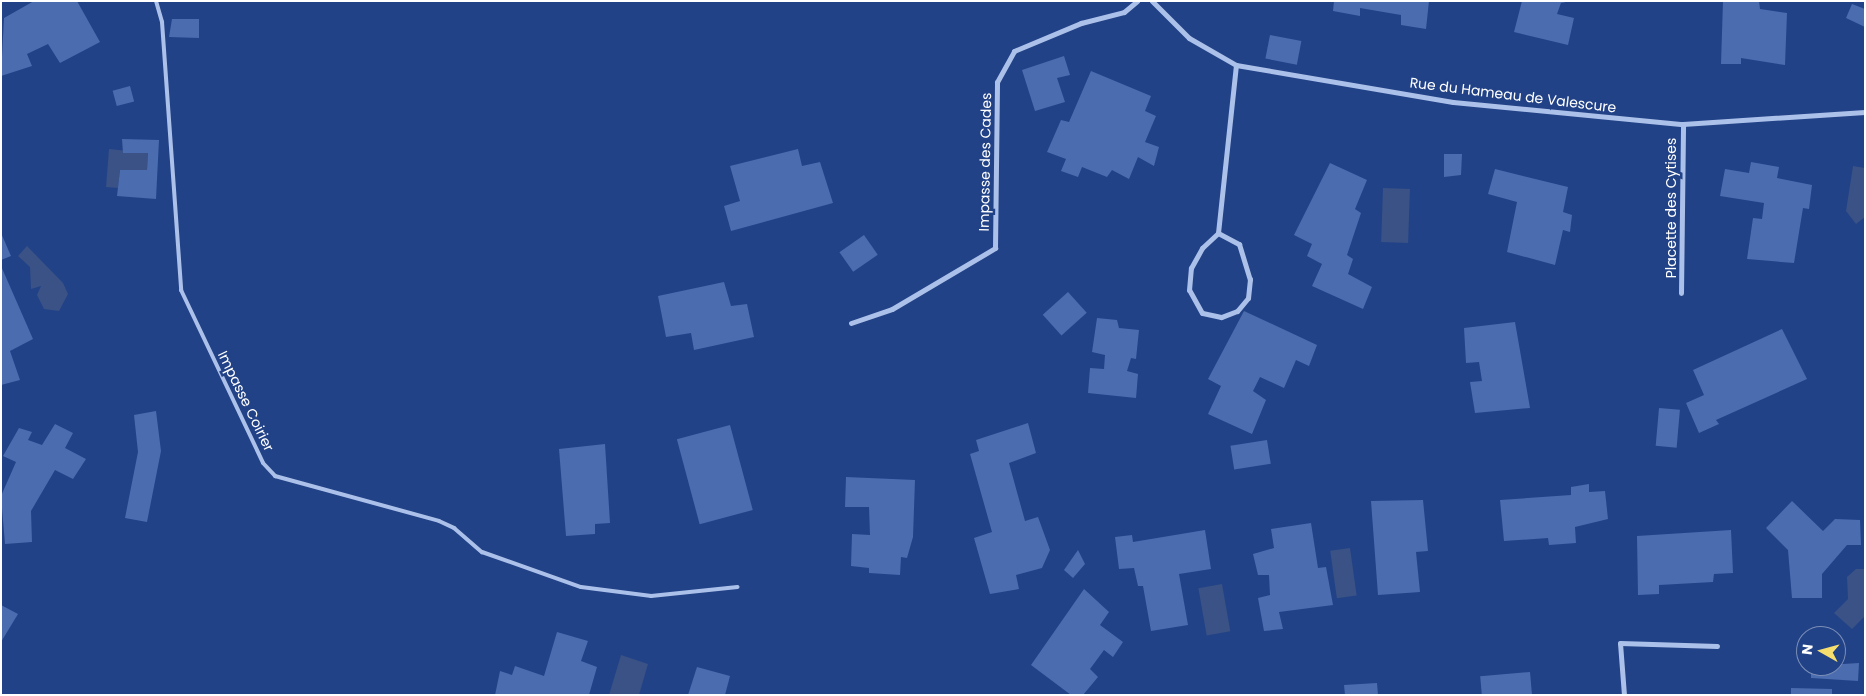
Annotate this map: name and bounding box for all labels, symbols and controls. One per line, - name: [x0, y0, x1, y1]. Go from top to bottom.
- street label: Rue du Hameau de Valescure: [1409, 74, 1617, 116]
- street label: Impasse des Cades: [975, 92, 995, 232]
- street label: Placette des Cytises: [1663, 138, 1679, 278]
- street label: Impasse Coirier: [214, 348, 278, 454]
- north arrow: [1796, 626, 1846, 676]
- text: N: [1797, 643, 1818, 656]

